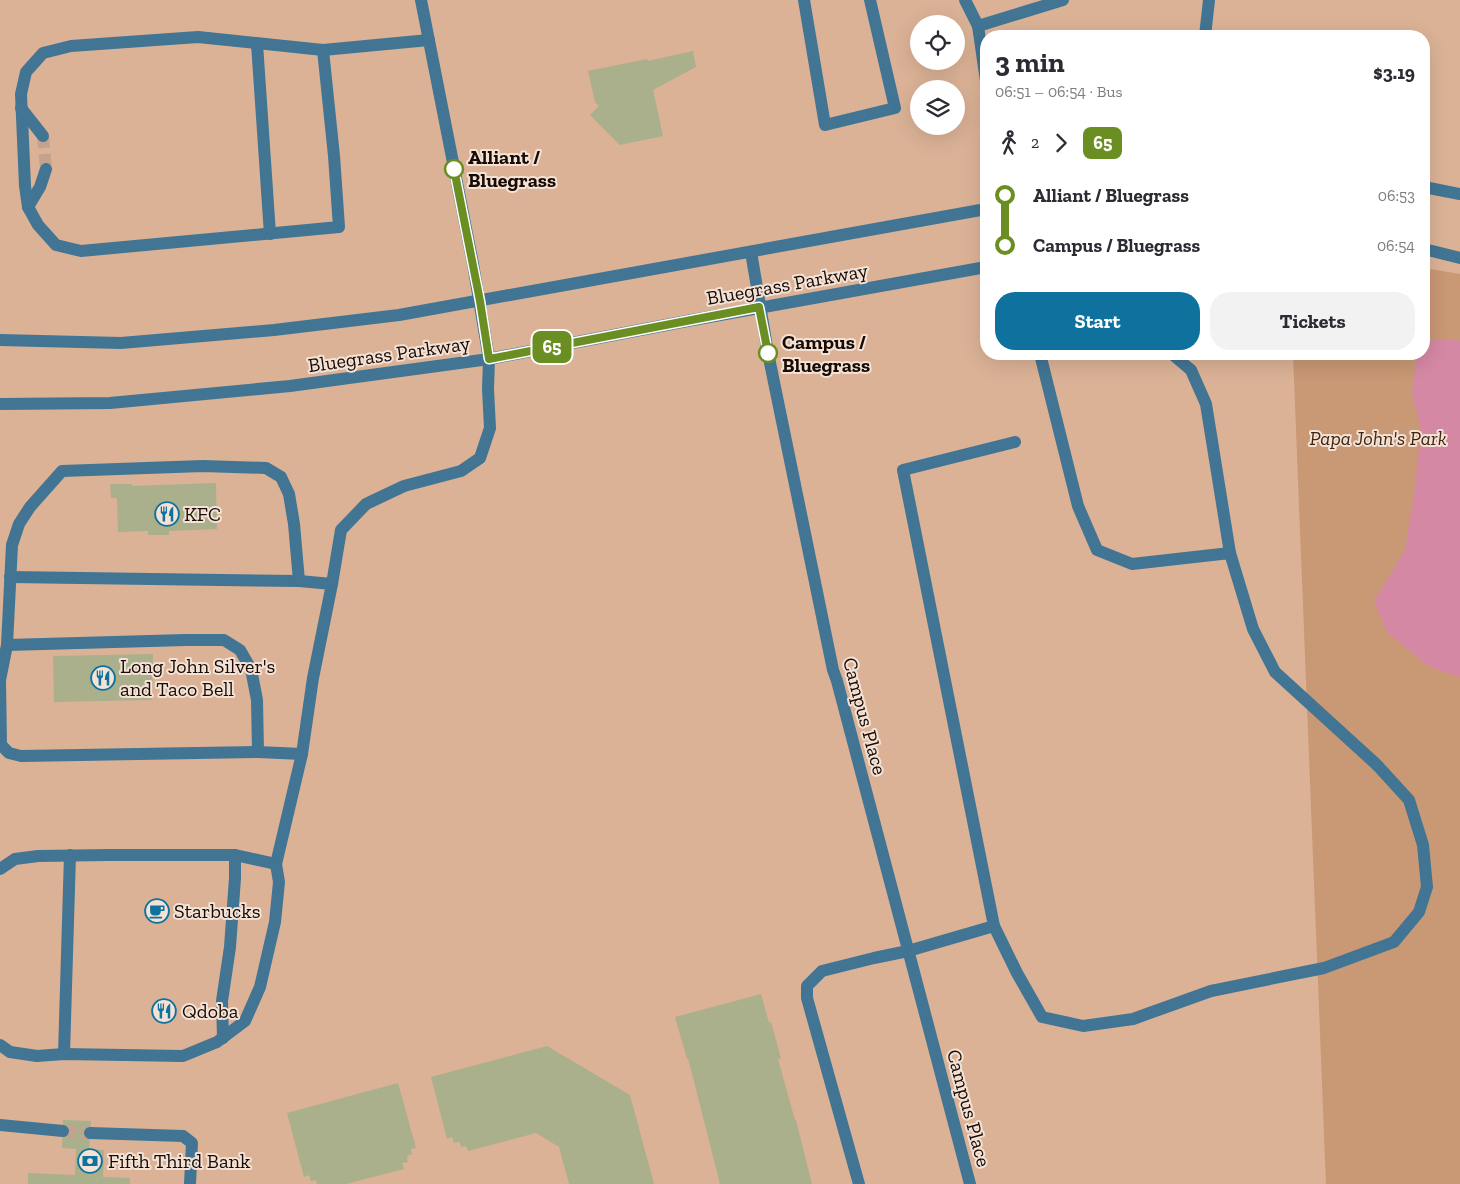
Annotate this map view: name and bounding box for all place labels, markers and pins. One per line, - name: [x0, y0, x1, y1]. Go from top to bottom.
- place label: Alliant / Bluegrass: [468, 145, 556, 192]
- marker: Alliant / Bluegrass: [444, 159, 464, 179]
- place label: Campus / Bluegrass: [782, 330, 870, 377]
- marker: Campus / Bluegrass: [758, 343, 778, 363]
- restaurant icon: KFC: [154, 501, 180, 527]
- place label: KFC: [184, 502, 221, 526]
- place label: Long John Silver's and Taco Bell: [120, 654, 275, 701]
- restaurant icon: Long John Silver's and Taco Bell: [90, 665, 116, 691]
- cafe icon: Starbucks: [144, 898, 170, 924]
- place label: Starbucks: [174, 899, 260, 923]
- restaurant icon: Qdoba: [151, 998, 177, 1024]
- place label: Qdoba: [182, 999, 239, 1023]
- bank icon: Fifth Third Bank: [77, 1148, 103, 1174]
- place label: Fifth Third Bank: [108, 1149, 251, 1173]

